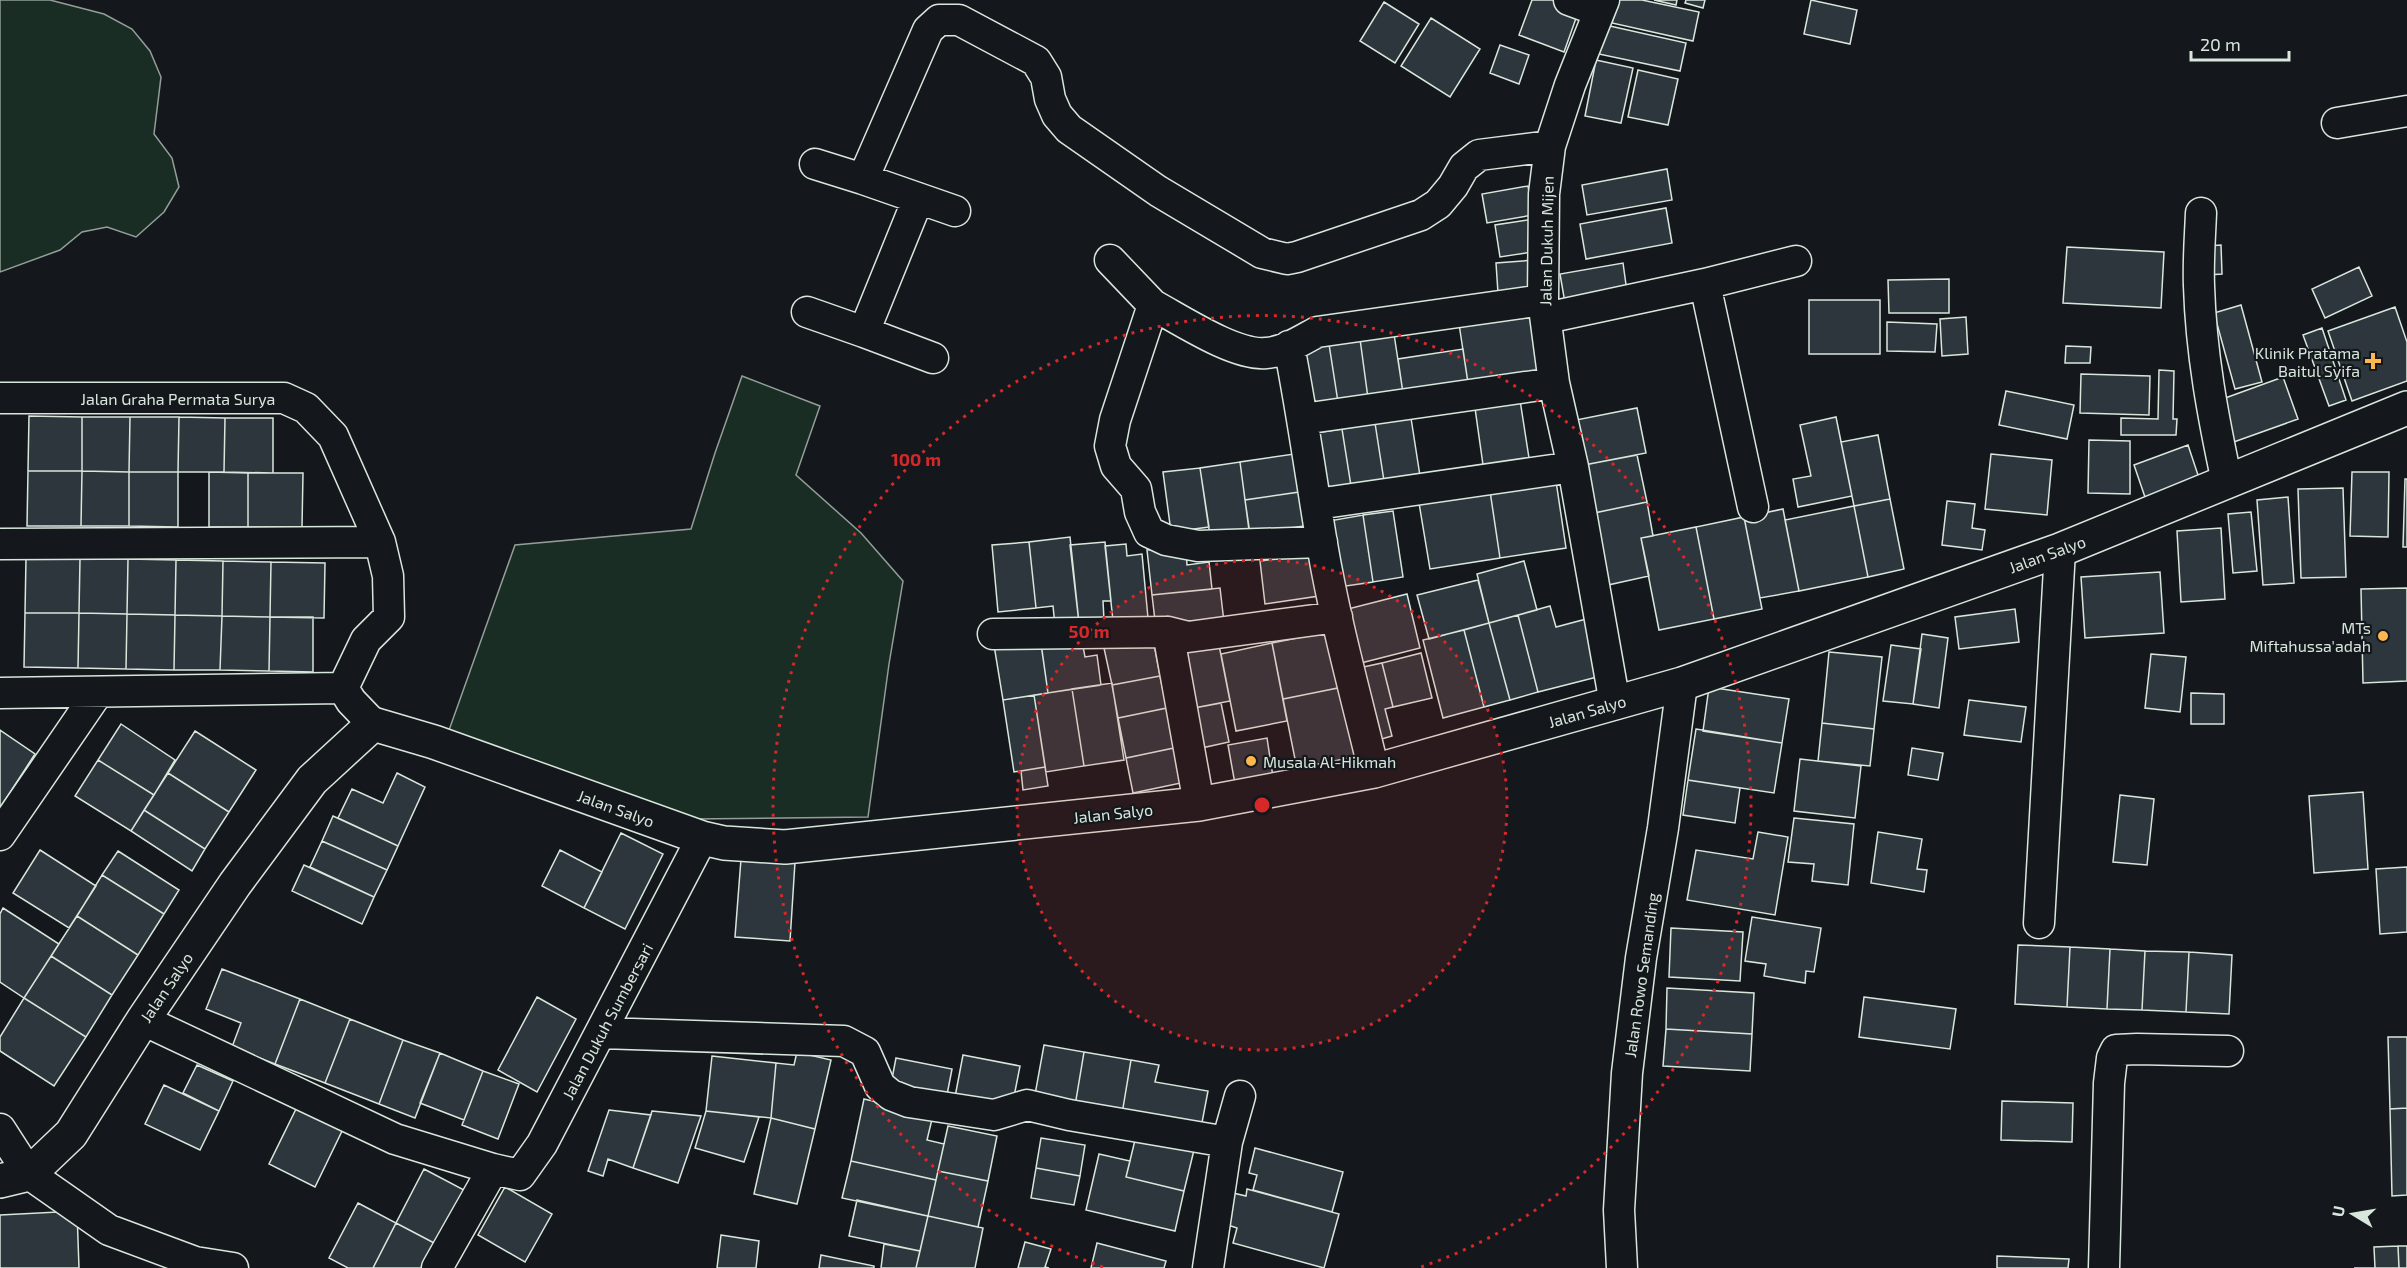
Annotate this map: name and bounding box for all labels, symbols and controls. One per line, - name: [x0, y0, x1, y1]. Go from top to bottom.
- scale bar: [2191, 24, 2288, 62]
- text: 20 m: [2200, 33, 2241, 55]
- street label: Jalan Dukuh Mijen: [1535, 176, 1558, 306]
- place label: Klinik Pratama Baitul Syifa: [2255, 343, 2360, 380]
- marker: Klinik Pratama Baitul Syifa: [2364, 352, 2382, 370]
- street label: Jalan Graha Permata Surya: [81, 389, 275, 408]
- text: 100 m: [891, 448, 941, 470]
- street label: Jalan Salyo: [2006, 531, 2088, 577]
- place label: MTs Miftahussa'adah: [2249, 618, 2371, 655]
- text: 50 m: [1068, 620, 1110, 642]
- marker: MTs Miftahussa'adah: [2376, 629, 2390, 643]
- street label: Jalan Salyo: [1546, 691, 1628, 731]
- place label: Musala Al-Hikmah: [1263, 752, 1396, 771]
- marker: Musala Al-Hikmah: [1244, 754, 1258, 768]
- street label: Jalan Salyo: [575, 785, 657, 831]
- centre of rings: [1252, 795, 1272, 815]
- street label: Jalan Salyo: [1072, 799, 1154, 827]
- street label: Jalan Rowo Semanding: [1620, 891, 1662, 1059]
- street label: Jalan Dukuh Sumbersari: [558, 940, 656, 1102]
- street label: Jalan Salyo: [136, 948, 196, 1026]
- north arrow: [2323, 1184, 2383, 1244]
- text: U: [2327, 1204, 2348, 1218]

